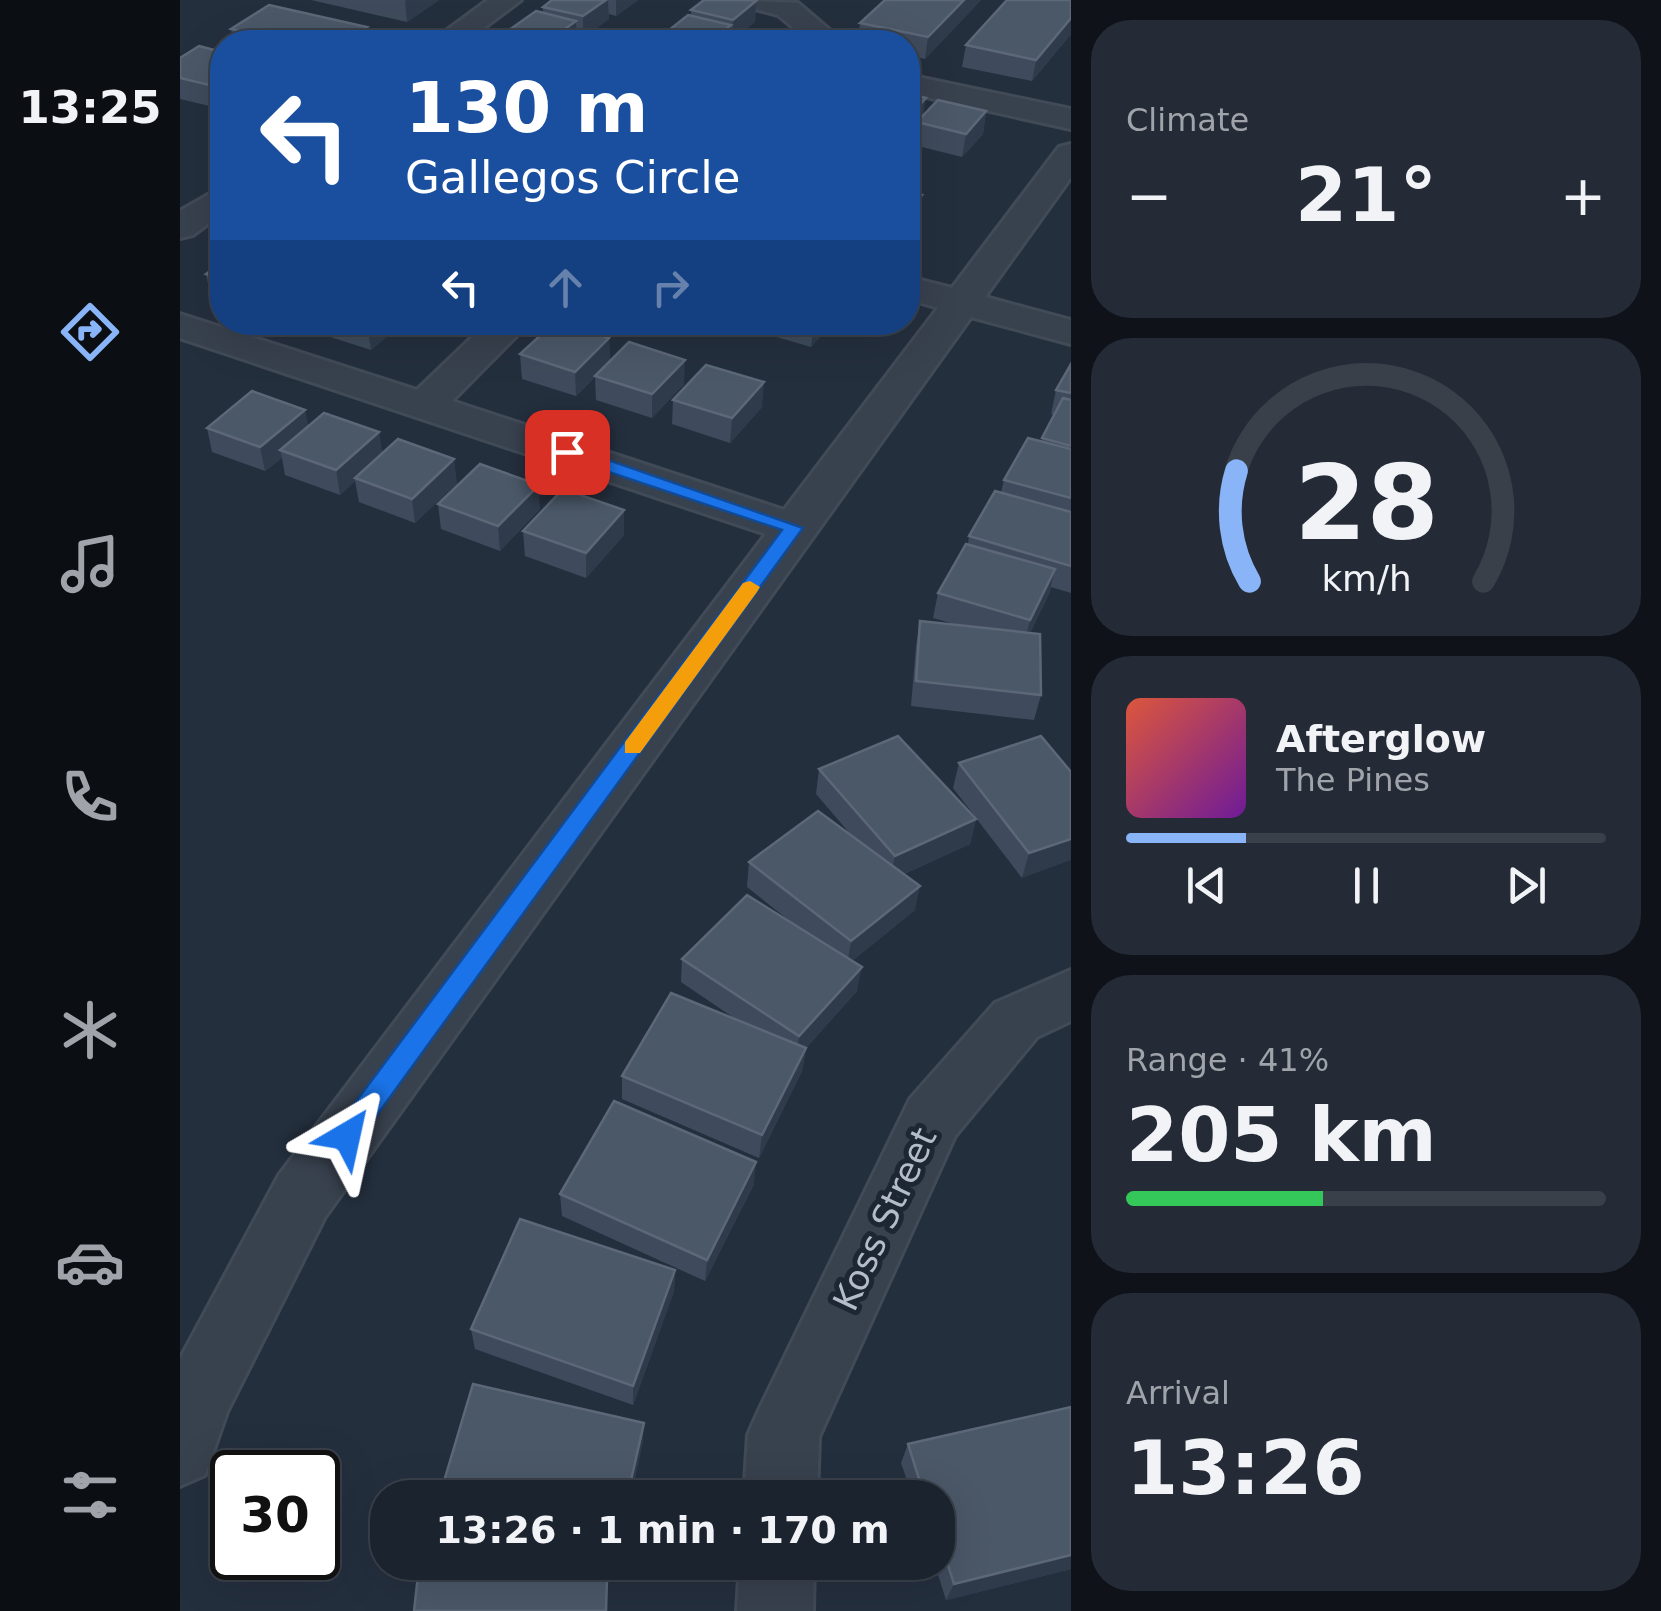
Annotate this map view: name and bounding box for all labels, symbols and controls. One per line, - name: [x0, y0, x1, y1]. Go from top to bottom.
- text: 130 m: [405, 67, 648, 149]
- icon: left: [240, 70, 370, 200]
- text: 13:25: [18, 81, 162, 134]
- text: Climate: [1126, 101, 1249, 139]
- text: Gallegos Circle: [405, 151, 740, 204]
- text: 21°: [1295, 151, 1437, 239]
- text: −: [1126, 164, 1172, 228]
- text: +: [1560, 164, 1606, 228]
- icon: left: [433, 260, 488, 315]
- icon: ahead: [538, 260, 593, 315]
- icon: right: [643, 260, 698, 315]
- icon: directions: [55, 297, 125, 367]
- pin: [525, 410, 610, 495]
- icon: arrive: [540, 425, 595, 480]
- text: 28: [1294, 442, 1438, 564]
- icon: music: [55, 529, 125, 599]
- text: km/h: [1321, 558, 1411, 599]
- text: Afterglow: [1276, 717, 1486, 761]
- text: The Pines: [1276, 761, 1430, 799]
- icon: phone: [55, 762, 125, 832]
- icon: previous: [1179, 858, 1234, 913]
- icon: pause: [1339, 858, 1394, 913]
- icon: next: [1499, 858, 1554, 913]
- icon: climate: [55, 995, 125, 1065]
- text: Range · 41%: [1126, 1041, 1329, 1079]
- position arrow: [295, 1084, 399, 1188]
- text: 205 km: [1126, 1091, 1437, 1179]
- street label: Koss Street: [825, 1121, 945, 1317]
- icon: car: [55, 1227, 125, 1297]
- text: Arrival: [1126, 1374, 1230, 1412]
- text: 13:26: [1126, 1424, 1365, 1512]
- speed limit sign: 30: [210, 1450, 340, 1580]
- icon: filters: [55, 1460, 125, 1530]
- text: 13:26 · 1 min · 170 m: [435, 1508, 890, 1552]

